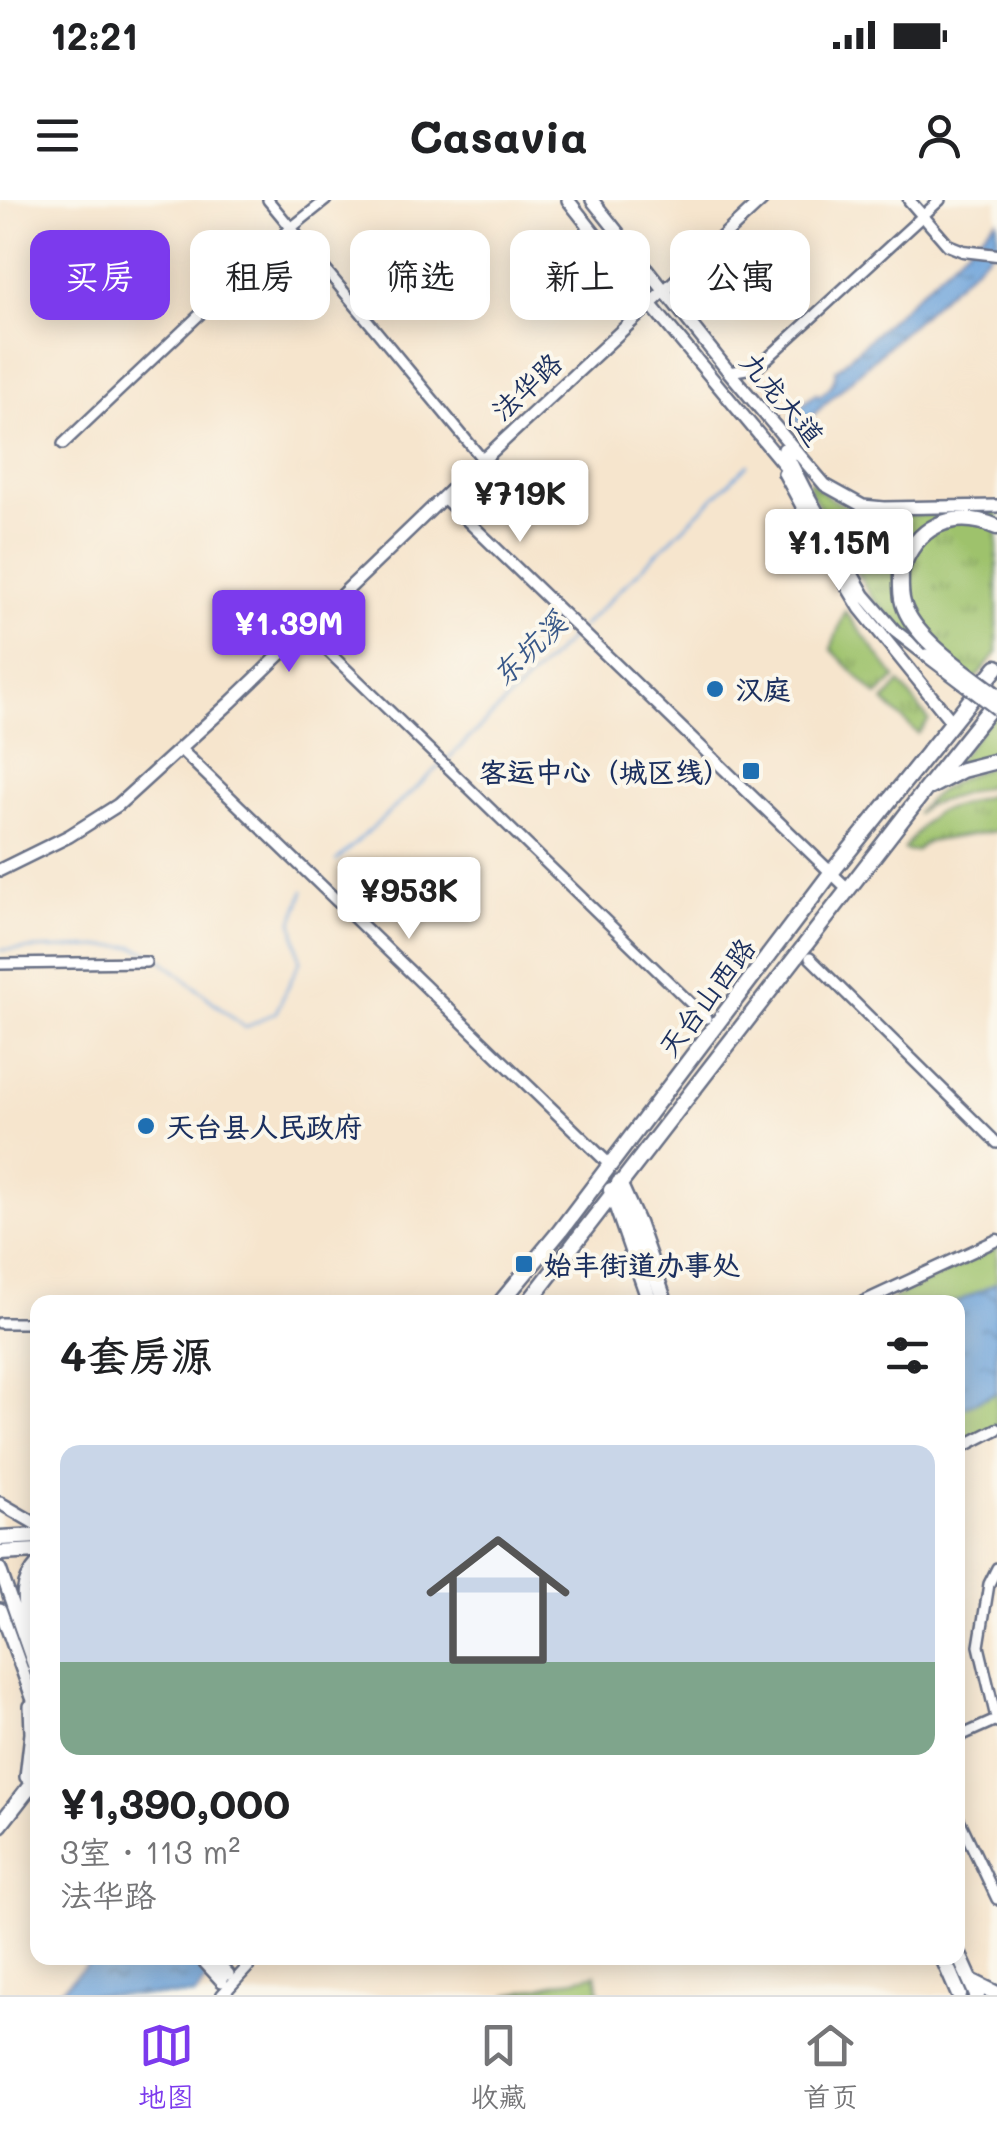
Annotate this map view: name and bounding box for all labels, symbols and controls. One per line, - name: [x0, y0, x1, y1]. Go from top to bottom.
- text: 12:21: [50, 10, 138, 60]
- text: Casavia: [409, 106, 588, 164]
- icon: menu: [30, 108, 85, 163]
- icon: person: [912, 108, 967, 163]
- chip: 买房: [30, 230, 170, 320]
- chip: 租房: [190, 230, 330, 320]
- chip: 筛选: [350, 230, 490, 320]
- chip: 新上: [510, 230, 650, 320]
- chip: 公寓: [670, 230, 810, 320]
- street label: 法华路: [483, 344, 569, 428]
- street label: 九龙大道: [733, 344, 833, 452]
- pin: ¥719K: [450, 460, 590, 545]
- text: ¥719K: [473, 471, 567, 513]
- pin: ¥1.15M: [758, 509, 920, 594]
- text: ¥1.15M: [787, 520, 891, 562]
- pin: ¥1.39M: [208, 590, 370, 675]
- text: ¥1.39M: [234, 601, 344, 643]
- water label: 东坑溪: [482, 601, 576, 694]
- place label: 汉庭: [735, 671, 791, 707]
- marker: 汉庭: [704, 678, 726, 700]
- place label: 客运中心（城区线）: [479, 753, 731, 789]
- marker: 客运中心（城区线）: [740, 760, 762, 782]
- pin: ¥953K: [339, 857, 479, 942]
- text: ¥953K: [359, 868, 459, 910]
- street label: 天台山西路: [649, 930, 763, 1064]
- place label: 天台县人民政府: [166, 1108, 362, 1144]
- marker: 天台县人民政府: [135, 1115, 157, 1137]
- place label: 始丰街道办事处: [544, 1246, 740, 1282]
- marker: 始丰街道办事处: [513, 1253, 535, 1275]
- text: 4套房源: [60, 1327, 213, 1382]
- icon: filters: [880, 1328, 935, 1383]
- icon: home: [408, 1510, 588, 1690]
- text: ¥1,390,000: [60, 1775, 290, 1830]
- text: 3室 · 113 m²: [60, 1830, 240, 1872]
- text: 法华路: [60, 1873, 156, 1915]
- tab: 地图: [138, 2018, 194, 2115]
- tab: 收藏: [470, 2018, 527, 2115]
- tab: 首页: [803, 2018, 859, 2115]

